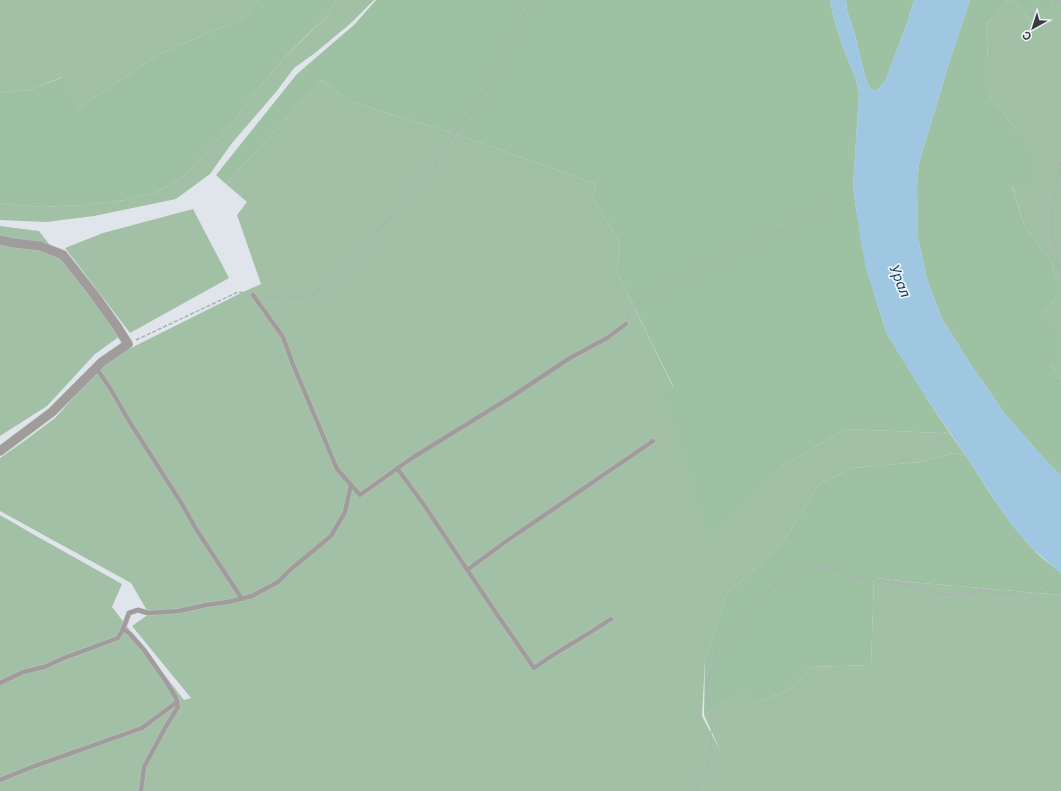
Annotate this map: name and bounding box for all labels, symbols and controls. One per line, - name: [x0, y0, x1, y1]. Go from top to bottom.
- north arrow: [1013, 8, 1053, 48]
- text: С: [1019, 28, 1034, 44]
- water label: Урал: [886, 262, 915, 300]

